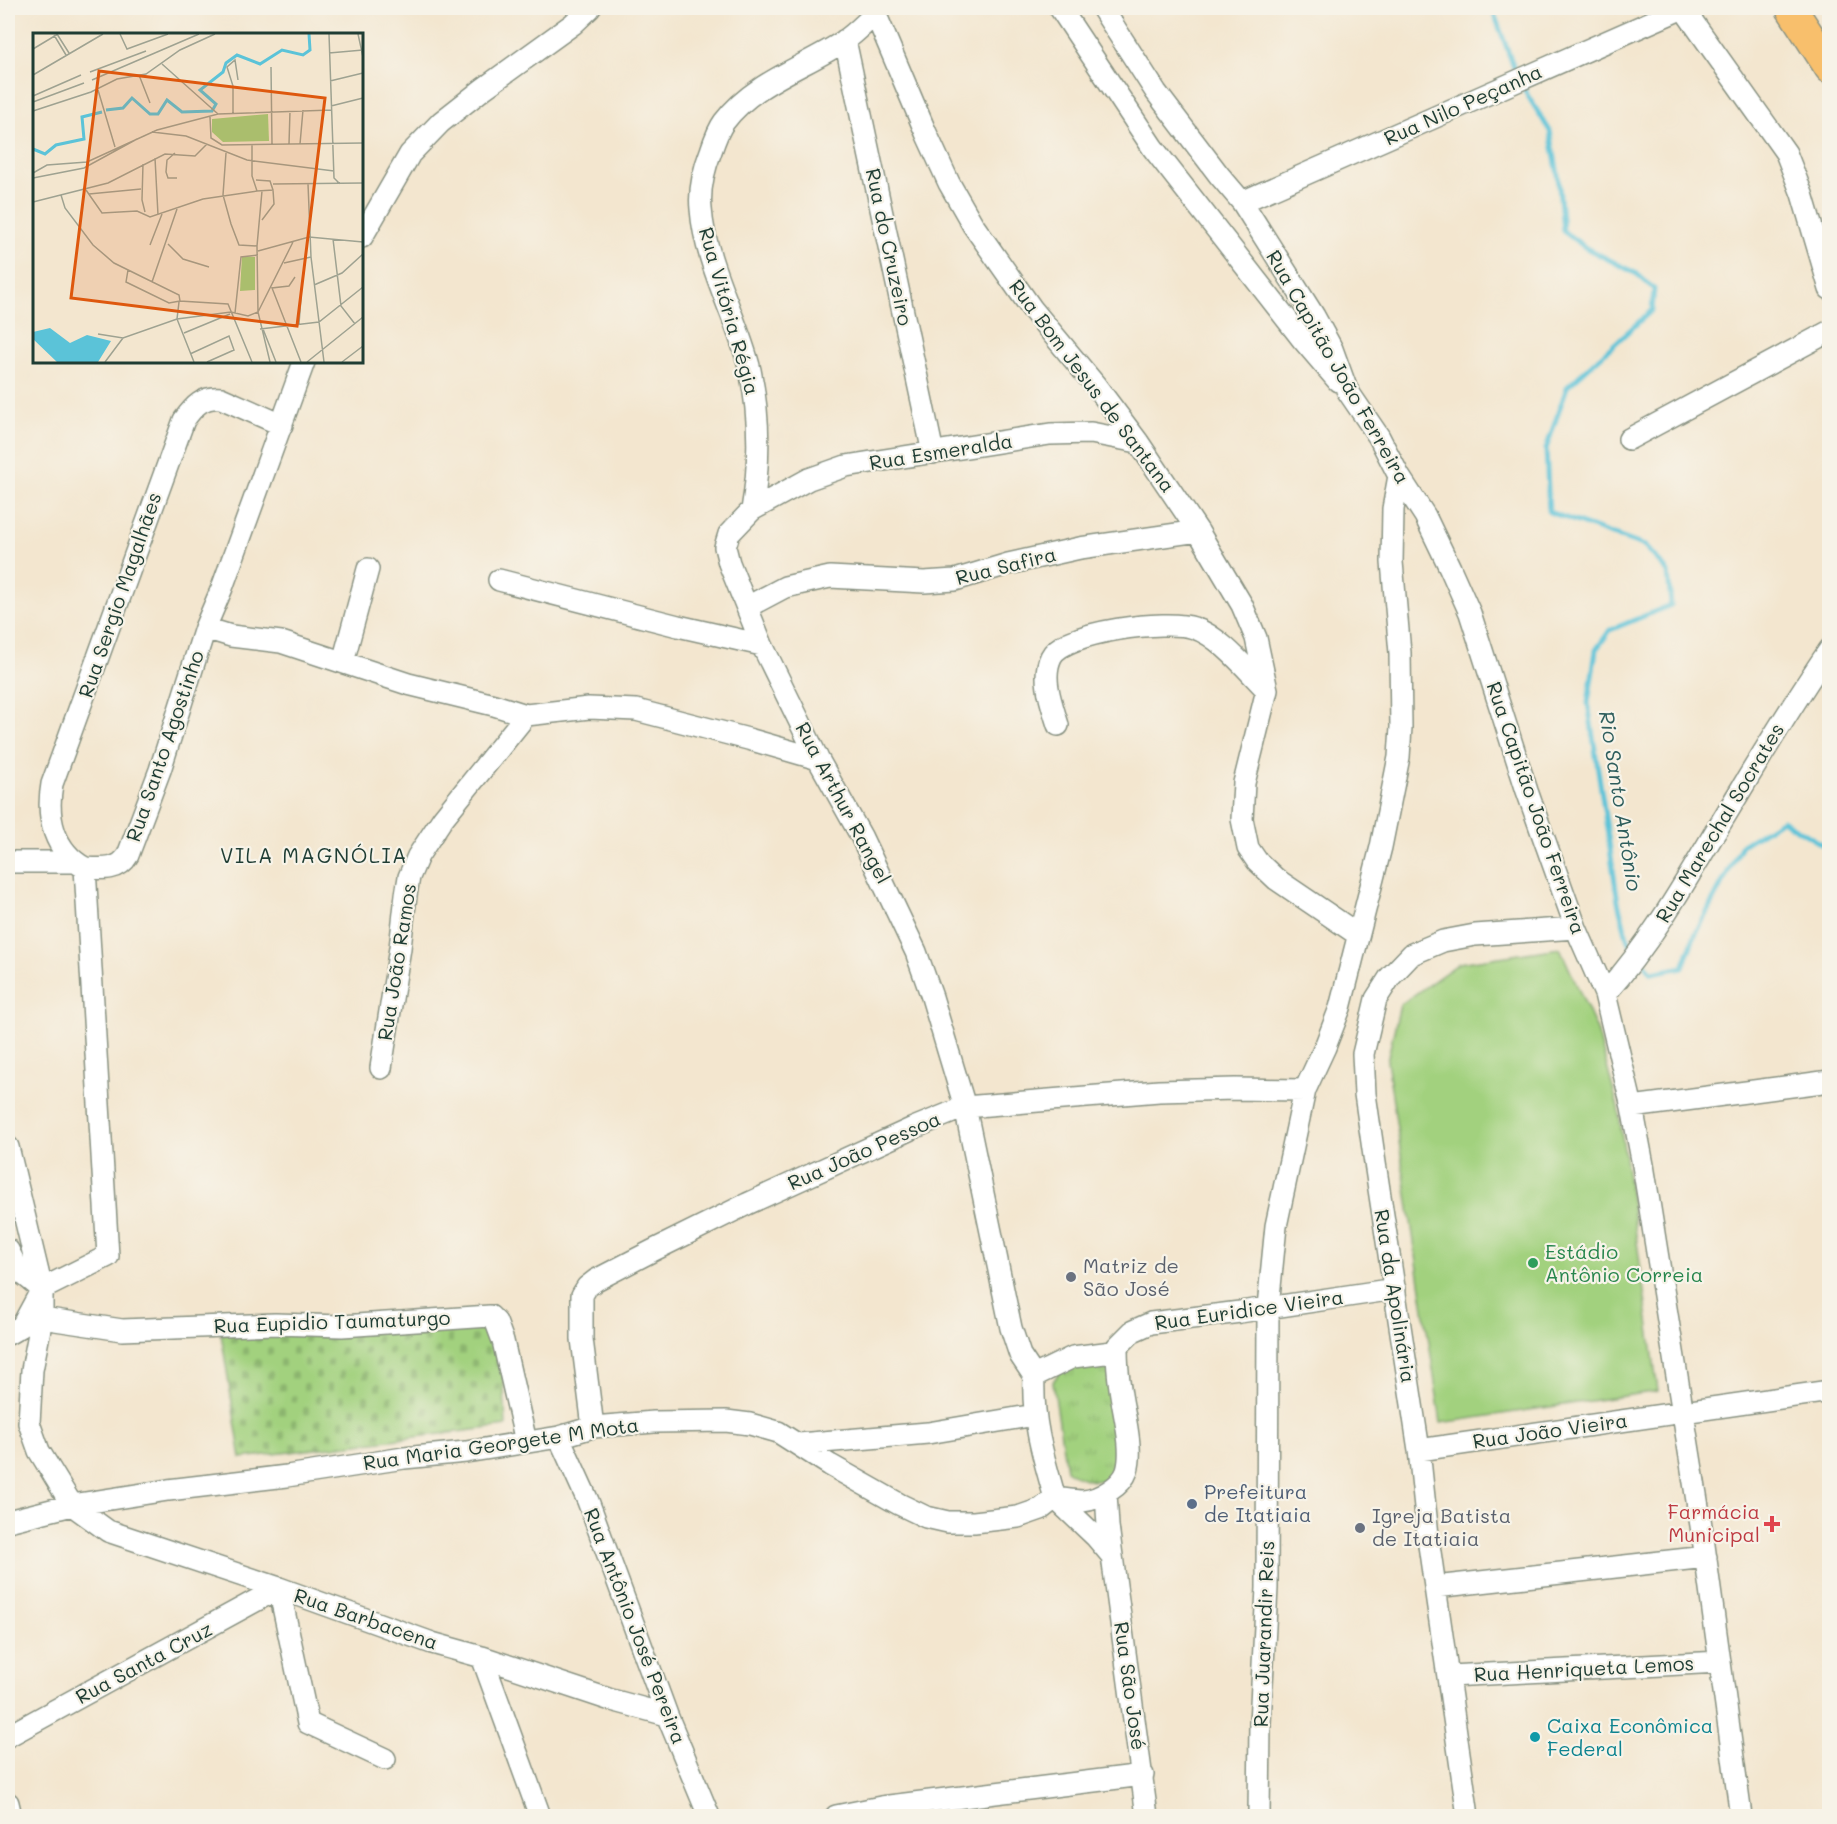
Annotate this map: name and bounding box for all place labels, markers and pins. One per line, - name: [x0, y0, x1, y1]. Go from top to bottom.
- place label: Estádio Antônio Correia: [1545, 1238, 1703, 1287]
- place label: Matriz de São José: [1083, 1252, 1179, 1301]
- marker: Estádio Antônio Correia: [1526, 1256, 1540, 1270]
- marker: Matriz de São José: [1064, 1270, 1078, 1284]
- place label: Prefeitura de Itatiaia: [1204, 1478, 1311, 1527]
- marker: Prefeitura de Itatiaia: [1185, 1497, 1199, 1511]
- place label: Farmácia Municipal: [1668, 1498, 1760, 1547]
- place label: Igreja Batista de Itatiaia: [1372, 1502, 1511, 1551]
- marker: Farmácia Municipal: [1765, 1517, 1779, 1531]
- marker: Igreja Batista de Itatiaia: [1353, 1521, 1367, 1535]
- place label: Caixa Econômica Federal: [1547, 1712, 1713, 1761]
- marker: Caixa Econômica Federal: [1528, 1730, 1542, 1744]

